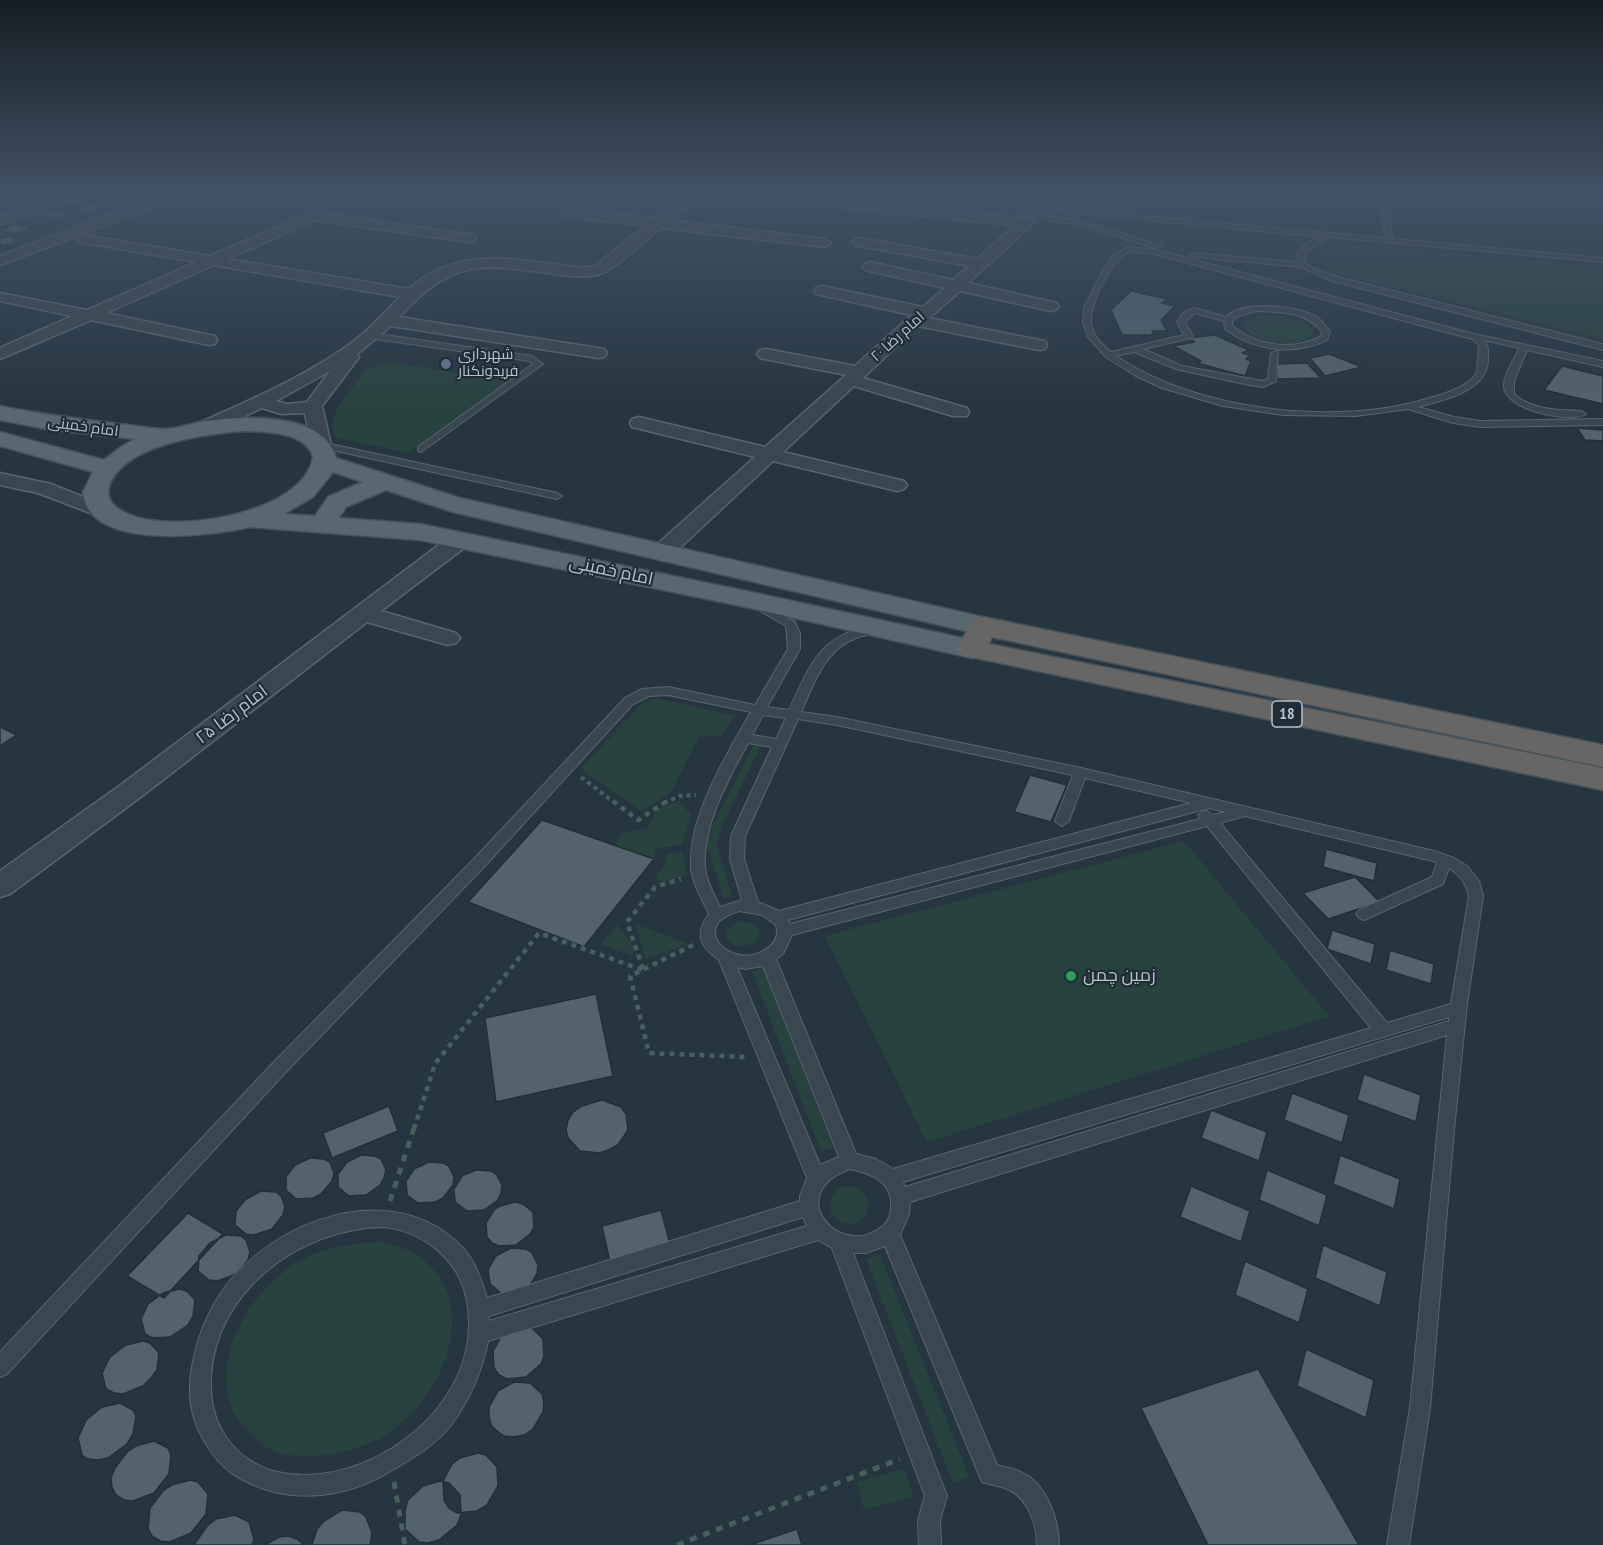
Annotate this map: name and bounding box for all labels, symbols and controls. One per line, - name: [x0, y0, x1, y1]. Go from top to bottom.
- street label: امام رضا ۲۰: [867, 308, 929, 366]
- place label: شهرداری فریدونکنار: [458, 346, 518, 381]
- marker: شهرداری فریدونکنار: [439, 357, 453, 371]
- street label: امام خمینی: [46, 413, 120, 441]
- street label: امام خمینی: [567, 552, 655, 590]
- street label: امام رضا ۲۵: [192, 681, 272, 749]
- road number: 18: [1272, 701, 1302, 727]
- place label: زمین چمن: [1083, 965, 1156, 987]
- marker: زمین چمن: [1064, 969, 1078, 983]

